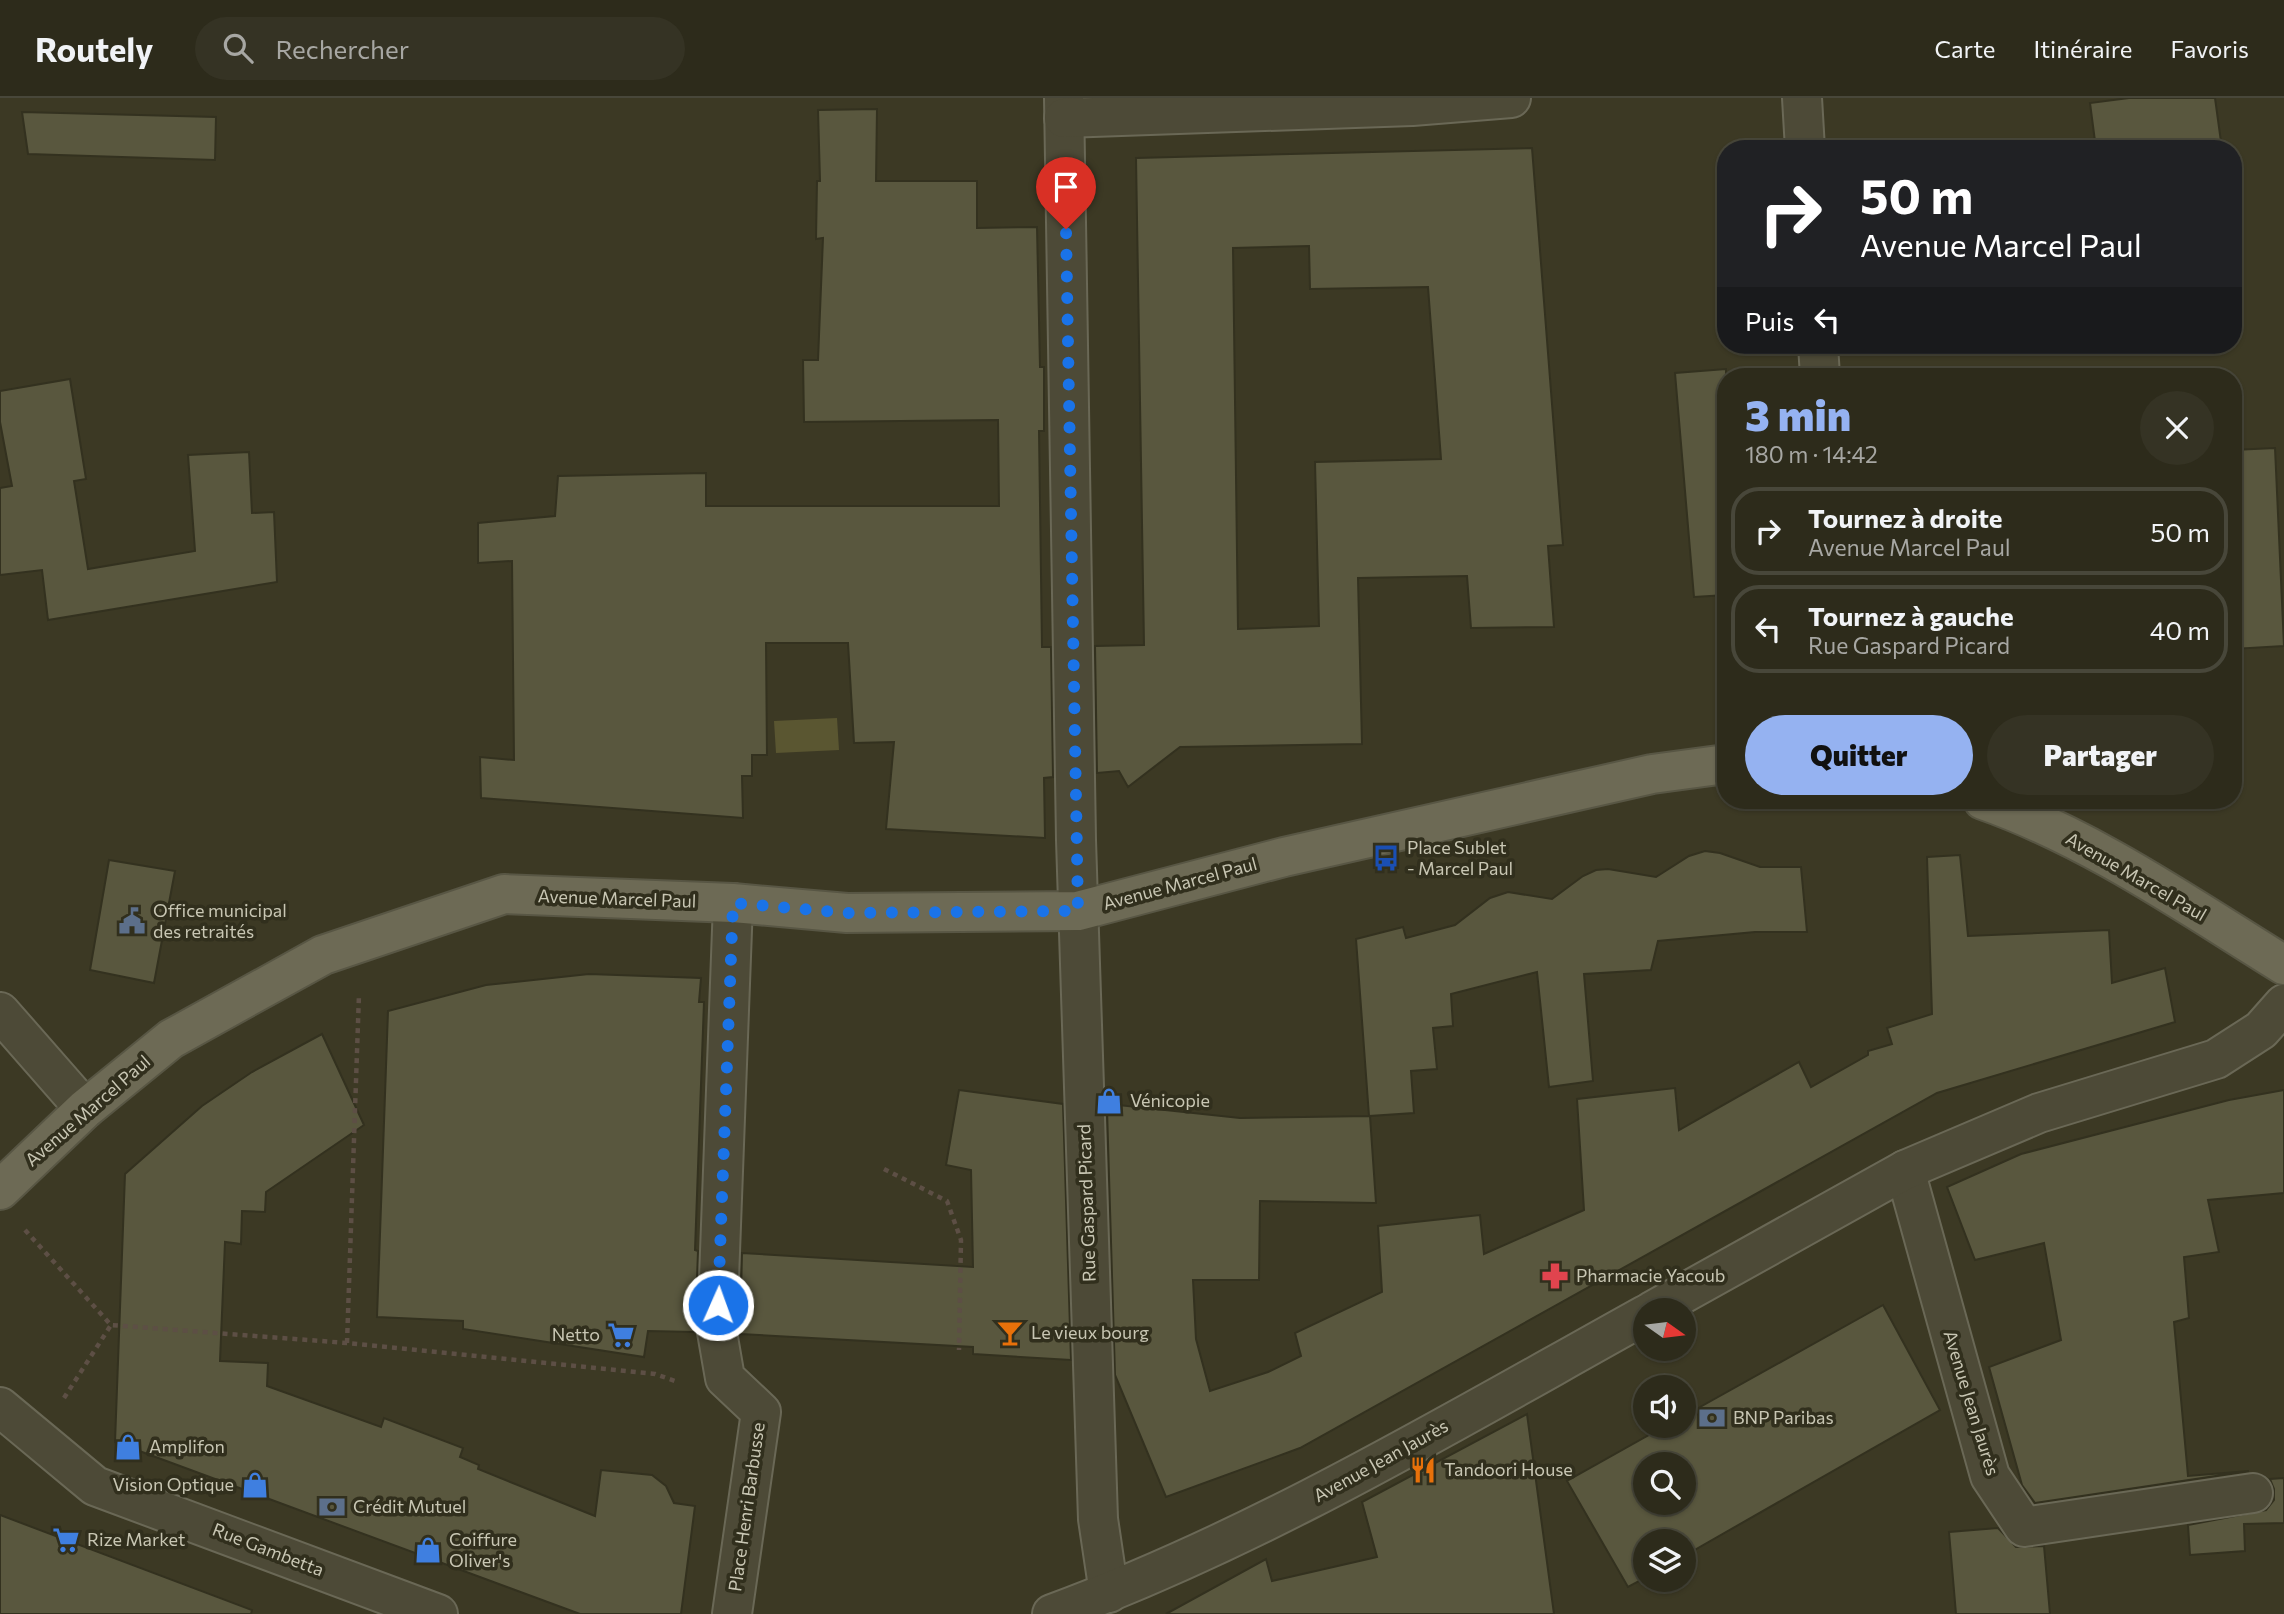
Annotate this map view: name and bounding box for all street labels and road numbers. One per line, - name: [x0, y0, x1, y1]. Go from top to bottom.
- street label: Avenue Marcel Paul: [2062, 827, 2211, 925]
- street label: Avenue Marcel Paul: [1100, 852, 1259, 914]
- street label: Avenue Marcel Paul: [537, 884, 697, 912]
- street label: Avenue Marcel Paul: [20, 1050, 154, 1171]
- street label: Rue Gaspard Picard: [1072, 1124, 1100, 1282]
- street label: Avenue Jean Jaurès: [1939, 1327, 2004, 1478]
- street label: Avenue Jean Jaurès: [1309, 1414, 1452, 1506]
- street label: Place Henri Barbusse: [723, 1421, 769, 1593]
- street label: Rue Gambetta: [210, 1518, 327, 1580]

